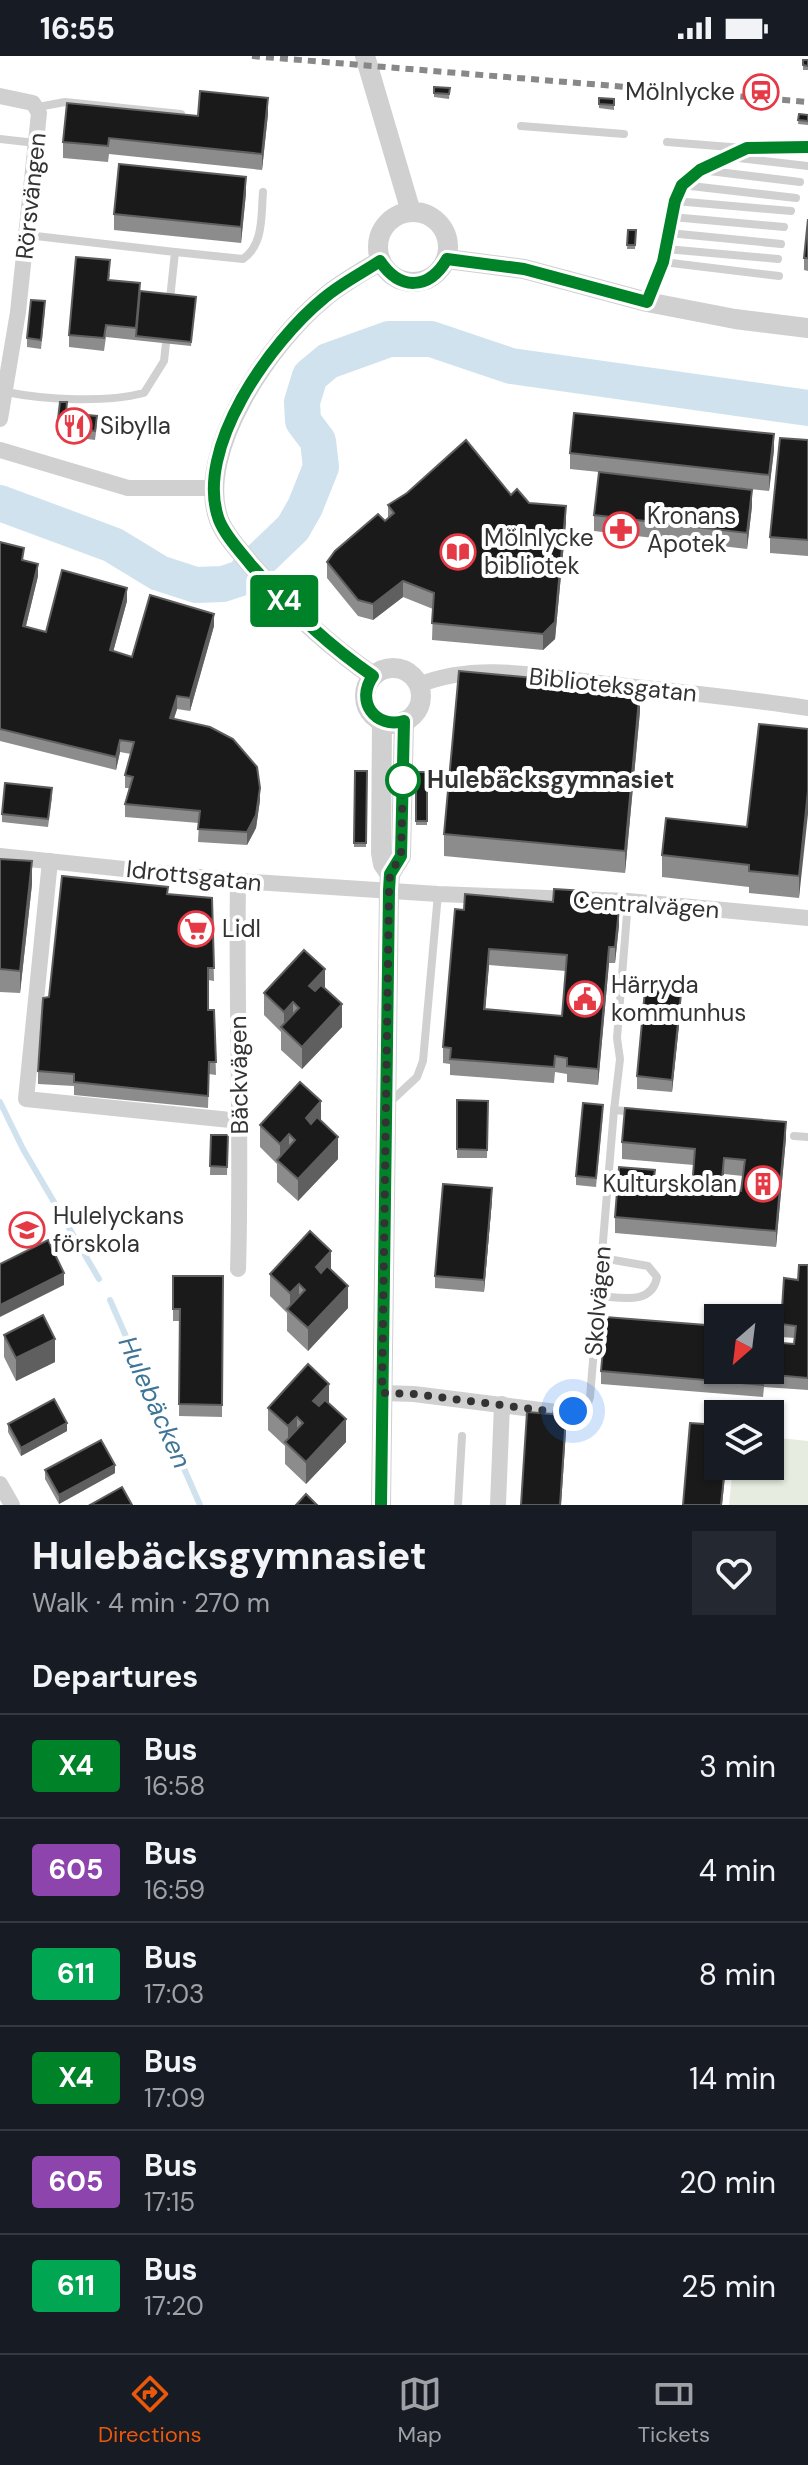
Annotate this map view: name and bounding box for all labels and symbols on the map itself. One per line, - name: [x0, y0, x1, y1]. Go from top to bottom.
- station icon: Mölnlycke: [742, 73, 780, 111]
- place label: Mölnlycke: [625, 76, 735, 107]
- street label: Rörsvängen: [8, 131, 53, 261]
- restaurant icon: Sibylla: [55, 407, 93, 445]
- place label: Sibylla: [100, 410, 171, 441]
- place label: Kronans Apotek: [647, 500, 736, 559]
- pharmacy icon: Kronans Apotek: [602, 511, 640, 549]
- place label: Mölnlycke bibliotek: [484, 522, 594, 581]
- library icon: Mölnlycke bibliotek: [439, 533, 477, 571]
- line badge: X4: [248, 575, 320, 627]
- street label: Biblioteksgatan: [528, 660, 699, 709]
- marker: Hulebäcksgymnasiet: [386, 763, 420, 797]
- place label: Hulebäcksgymnasiet: [427, 764, 674, 795]
- street label: Idrottsgatan: [125, 853, 263, 898]
- street label: Centralvägen: [572, 884, 720, 925]
- supermarket icon: Lidl: [177, 910, 215, 948]
- place label: Lidl: [222, 913, 261, 944]
- place label: Härryda kommunhus: [611, 969, 746, 1028]
- public building icon: Härryda kommunhus: [566, 980, 604, 1018]
- street label: Bäckvägen: [222, 1015, 255, 1135]
- building icon: Kulturskolan: [744, 1165, 782, 1203]
- place label: Kulturskolan: [603, 1168, 737, 1199]
- place label: Hulelyckans förskola: [53, 1200, 184, 1259]
- school or university icon: Hulelyckans förskola: [8, 1211, 46, 1249]
- street label: Skolvägen: [577, 1245, 618, 1357]
- north arrow: [704, 1304, 784, 1384]
- water label: Hulebäcken: [111, 1331, 199, 1473]
- your location: [553, 1391, 593, 1431]

